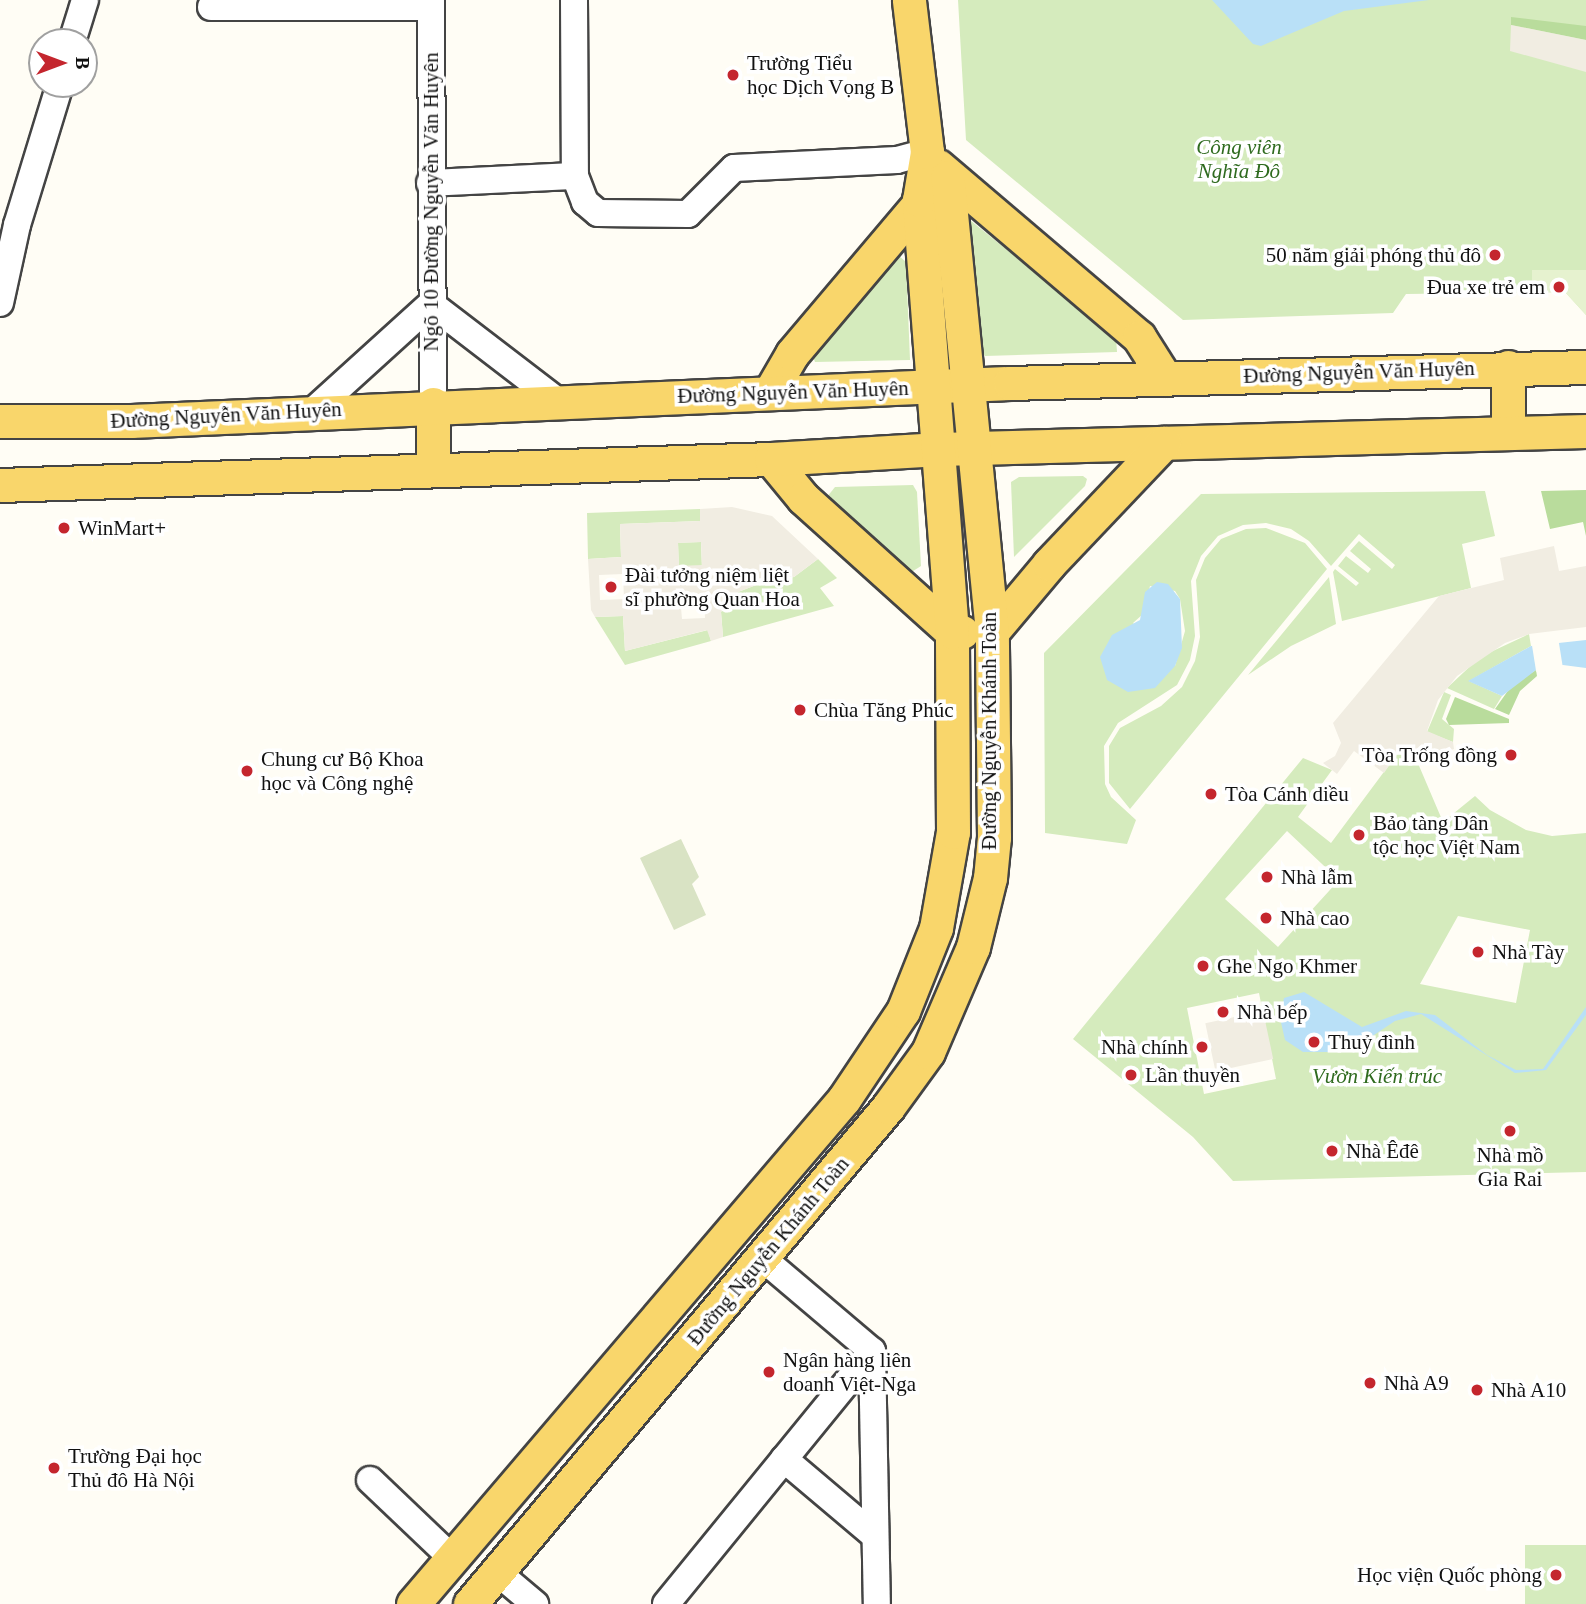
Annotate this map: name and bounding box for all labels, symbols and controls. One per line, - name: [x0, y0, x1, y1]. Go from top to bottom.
- north arrow: [28, 28, 98, 98]
- street label: Ngõ 10 Đường Nguyễn Văn Huyên: [418, 39, 444, 365]
- place label: Trường Tiểu học Dịch Vọng B: [747, 50, 904, 100]
- text: B: [72, 57, 93, 69]
- marker: Trường Tiểu học Dịch Vọng B: [725, 67, 741, 83]
- park label: Công viên Nghĩa Đô: [1191, 134, 1287, 184]
- place label: 50 năm giải phóng thủ đô: [1233, 242, 1481, 268]
- marker: 50 năm giải phóng thủ đô: [1487, 247, 1503, 263]
- place label: Đua xe trẻ em: [1411, 274, 1545, 300]
- marker: Đua xe trẻ em: [1551, 279, 1567, 295]
- street label: Đường Nguyễn Văn Huyên: [1232, 355, 1486, 389]
- street label: Đường Nguyễn Văn Huyên: [666, 375, 920, 409]
- street label: Đường Nguyễn Văn Huyên: [99, 396, 353, 434]
- place label: WinMart+: [78, 515, 172, 541]
- marker: WinMart+: [56, 520, 72, 536]
- place label: Đài tưởng niệm liệt sĩ phường Quan Hoa: [625, 562, 823, 612]
- marker: Đài tưởng niệm liệt sĩ phường Quan Hoa: [603, 579, 619, 595]
- street label: Đường Nguyễn Khánh Toàn: [976, 598, 1002, 864]
- place label: Chùa Tăng Phúc: [814, 697, 971, 723]
- marker: Chùa Tăng Phúc: [792, 702, 808, 718]
- place label: Tòa Trống đồng: [1345, 742, 1497, 768]
- place label: Chung cư Bộ Khoa học và Công nghệ: [261, 746, 439, 796]
- marker: Tòa Trống đồng: [1503, 747, 1519, 763]
- marker: Chung cư Bộ Khoa học và Công nghệ: [239, 763, 255, 779]
- place label: Tòa Cánh diều: [1225, 781, 1363, 807]
- marker: Tòa Cánh diều: [1203, 786, 1219, 802]
- place label: Bảo tàng Dân tộc học Việt Nam: [1373, 810, 1538, 860]
- marker: Bảo tàng Dân tộc học Việt Nam: [1351, 827, 1367, 843]
- place label: Nhà lẫm: [1281, 864, 1363, 890]
- marker: Nhà lẫm: [1259, 869, 1275, 885]
- place label: Nhà cao: [1280, 905, 1359, 931]
- marker: Nhà cao: [1258, 910, 1274, 926]
- place label: Nhà Tày: [1492, 939, 1570, 965]
- marker: Nhà Tày: [1470, 944, 1486, 960]
- place label: Ghe Ngo Khmer: [1217, 953, 1370, 979]
- marker: Ghe Ngo Khmer: [1195, 958, 1211, 974]
- place label: Nhà bếp: [1237, 999, 1319, 1025]
- marker: Nhà bếp: [1215, 1004, 1231, 1020]
- place label: Thuỷ đình: [1328, 1029, 1426, 1055]
- place label: Nhà chính: [1089, 1034, 1188, 1060]
- marker: Thuỷ đình: [1306, 1034, 1322, 1050]
- marker: Nhà chính: [1194, 1039, 1210, 1055]
- place label: Lần thuyền: [1145, 1062, 1254, 1088]
- park label: Vườn Kiến trúc: [1306, 1063, 1448, 1089]
- marker: Lần thuyền: [1123, 1067, 1139, 1083]
- marker: Nhà mồ Gia Rai: [1502, 1123, 1518, 1139]
- place label: Nhà Êđê: [1346, 1138, 1427, 1164]
- street label: Đường Nguyễn Khánh Toàn: [673, 1141, 863, 1361]
- place label: Nhà mồ Gia Rai: [1472, 1142, 1548, 1192]
- marker: Nhà Êđê: [1324, 1143, 1340, 1159]
- place label: Ngân hàng liên doanh Việt-Nga: [783, 1347, 933, 1397]
- marker: Ngân hàng liên doanh Việt-Nga: [761, 1364, 777, 1380]
- place label: Nhà A9: [1384, 1370, 1453, 1396]
- marker: Nhà A9: [1362, 1375, 1378, 1391]
- place label: Nhà A10: [1491, 1377, 1572, 1403]
- marker: Nhà A10: [1469, 1382, 1485, 1398]
- place label: Trường Đại học Thủ đô Hà Nội: [68, 1443, 216, 1493]
- marker: Trường Đại học Thủ đô Hà Nội: [46, 1460, 62, 1476]
- place label: Học viện Quốc phòng: [1333, 1562, 1542, 1588]
- marker: Học viện Quốc phòng: [1548, 1567, 1564, 1583]

